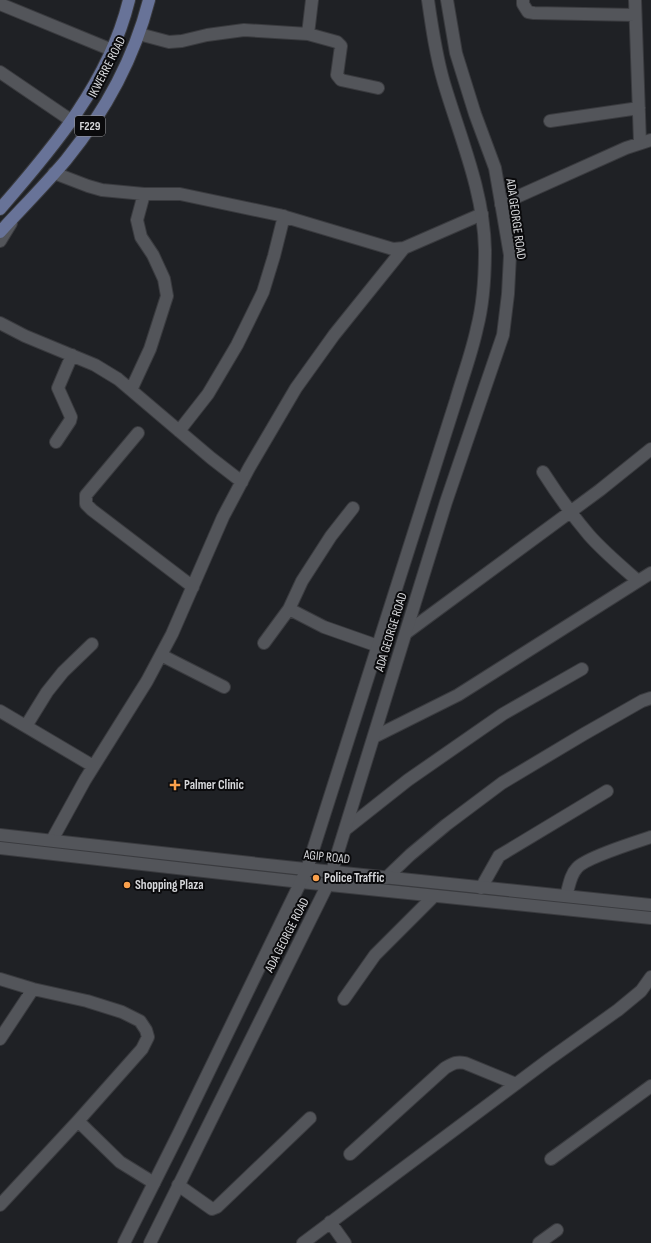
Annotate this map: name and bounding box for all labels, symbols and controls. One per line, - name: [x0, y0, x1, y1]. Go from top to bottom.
- street label: IKWERRE ROAD: [85, 34, 129, 100]
- road number: F229: [75, 116, 105, 136]
- street label: ADA GEORGE ROAD: [502, 176, 530, 261]
- street label: ADA GEORGE ROAD: [371, 591, 411, 674]
- place label: Palmer Clinic: [184, 777, 244, 793]
- marker: Palmer Clinic: [169, 779, 181, 791]
- street label: AGIP ROAD: [302, 847, 351, 867]
- place label: Police Traffic: [324, 870, 385, 886]
- marker: Police Traffic: [311, 873, 321, 883]
- place label: Shopping Plaza: [135, 877, 204, 893]
- marker: Shopping Plaza: [122, 880, 132, 890]
- street label: ADA GEORGE ROAD: [261, 895, 313, 976]

